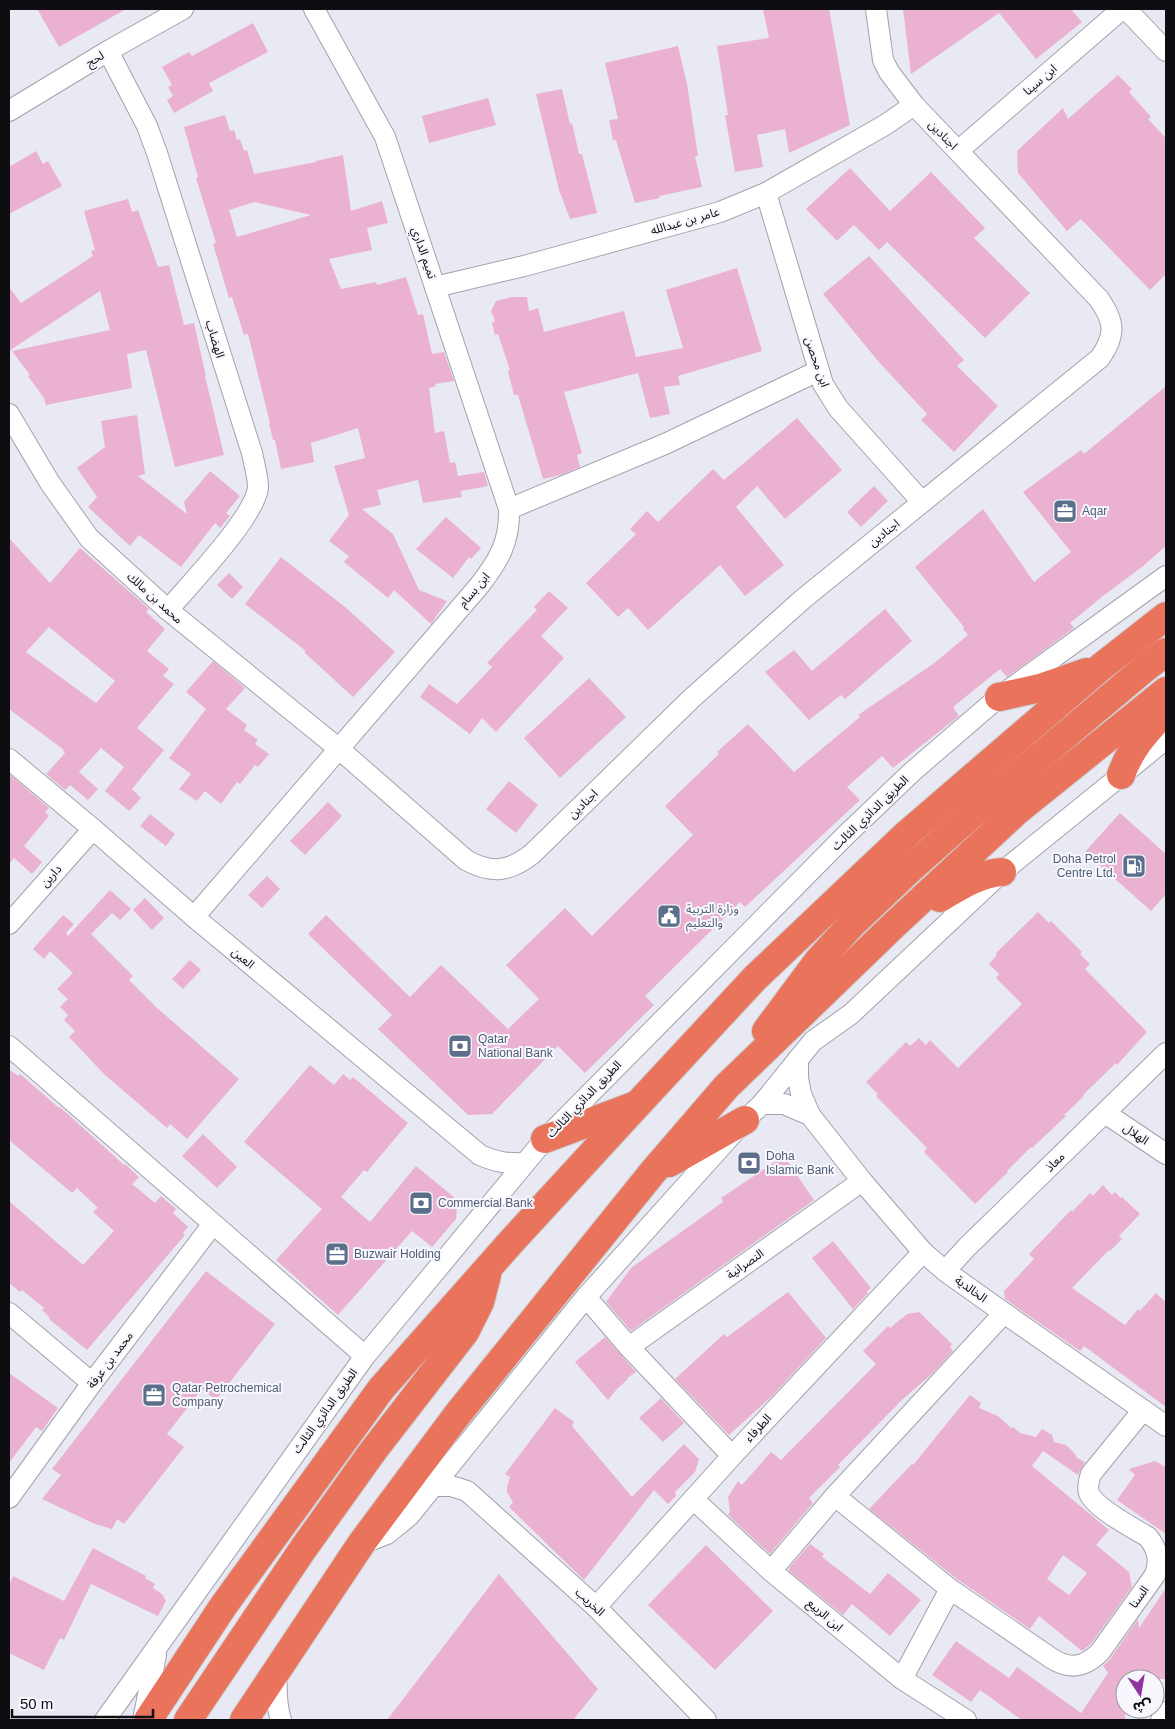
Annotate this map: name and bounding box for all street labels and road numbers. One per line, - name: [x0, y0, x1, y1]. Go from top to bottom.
- street label: لحج: [83, 48, 108, 71]
- street label: ابن سينا: [1020, 62, 1060, 98]
- street label: اجنادين: [926, 117, 961, 153]
- street label: عامر بن عبدالله: [649, 204, 721, 238]
- street label: تميم الداري: [406, 225, 440, 282]
- street label: الهضاب: [202, 318, 227, 360]
- street label: ابن محصن: [802, 335, 832, 389]
- street label: اجنادين: [866, 516, 902, 550]
- street label: محمد بن مالك: [124, 569, 186, 627]
- street label: ابن بسام: [455, 570, 494, 611]
- street label: الطريق الدائري الثالث: [829, 773, 913, 855]
- street label: اجنادين: [565, 786, 601, 821]
- street label: دارين: [38, 862, 65, 890]
- street label: العين: [229, 944, 257, 972]
- street label: الطريق الدائري الثالث: [544, 1058, 626, 1142]
- street label: الهلال: [1121, 1120, 1151, 1148]
- street label: معاذ: [1042, 1149, 1068, 1175]
- street label: النصرانية: [724, 1246, 767, 1282]
- street label: الخالدية: [952, 1273, 990, 1305]
- street label: محمد بن عرفة: [84, 1329, 136, 1391]
- street label: الطريق الدائري الثالث: [290, 1366, 363, 1458]
- street label: الطرفاء: [742, 1411, 774, 1445]
- street label: السنا: [1126, 1583, 1152, 1611]
- street label: الخريب: [572, 1585, 608, 1619]
- street label: ابن الربيع: [803, 1596, 846, 1636]

